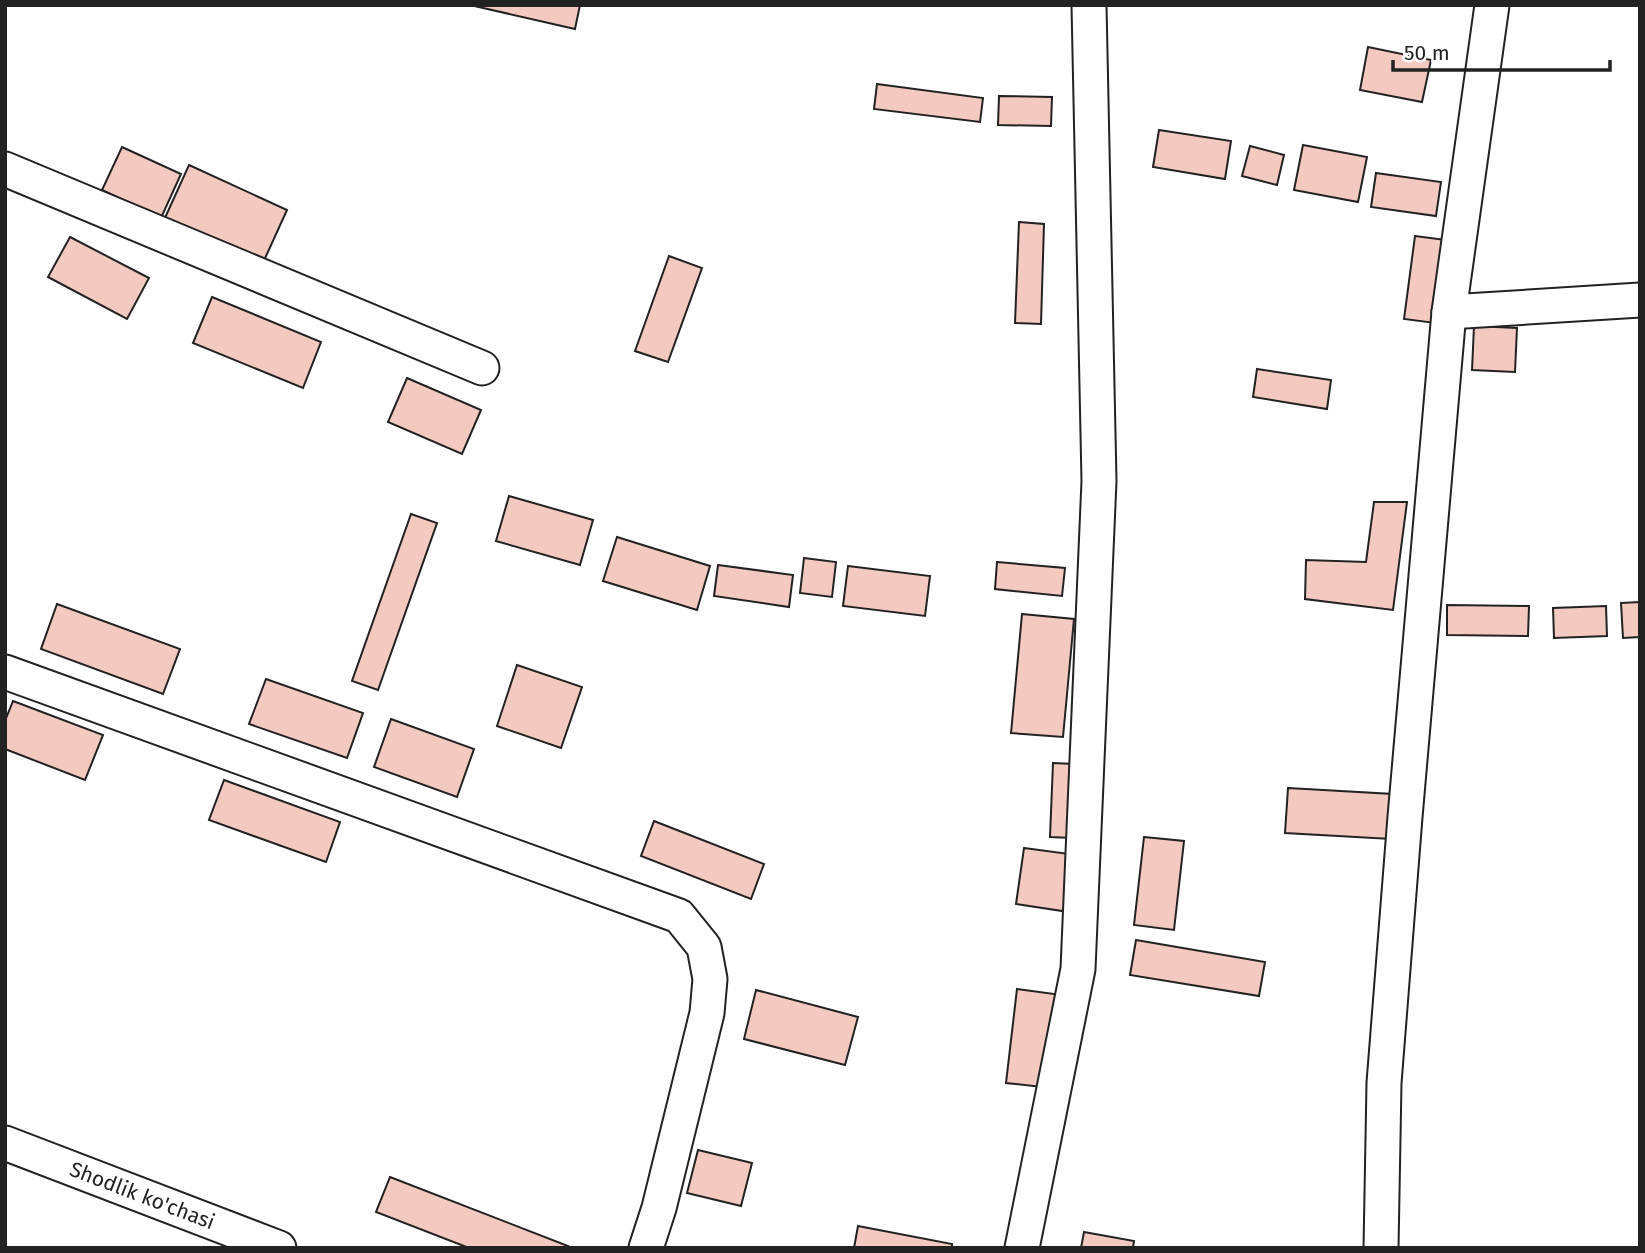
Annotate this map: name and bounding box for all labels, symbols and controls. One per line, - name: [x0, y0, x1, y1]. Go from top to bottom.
- scale bar: [1393, 28, 1610, 72]
- text: 50 m: [1404, 40, 1450, 66]
- street label: Shodlik ko'chasi: [66, 1156, 219, 1235]

